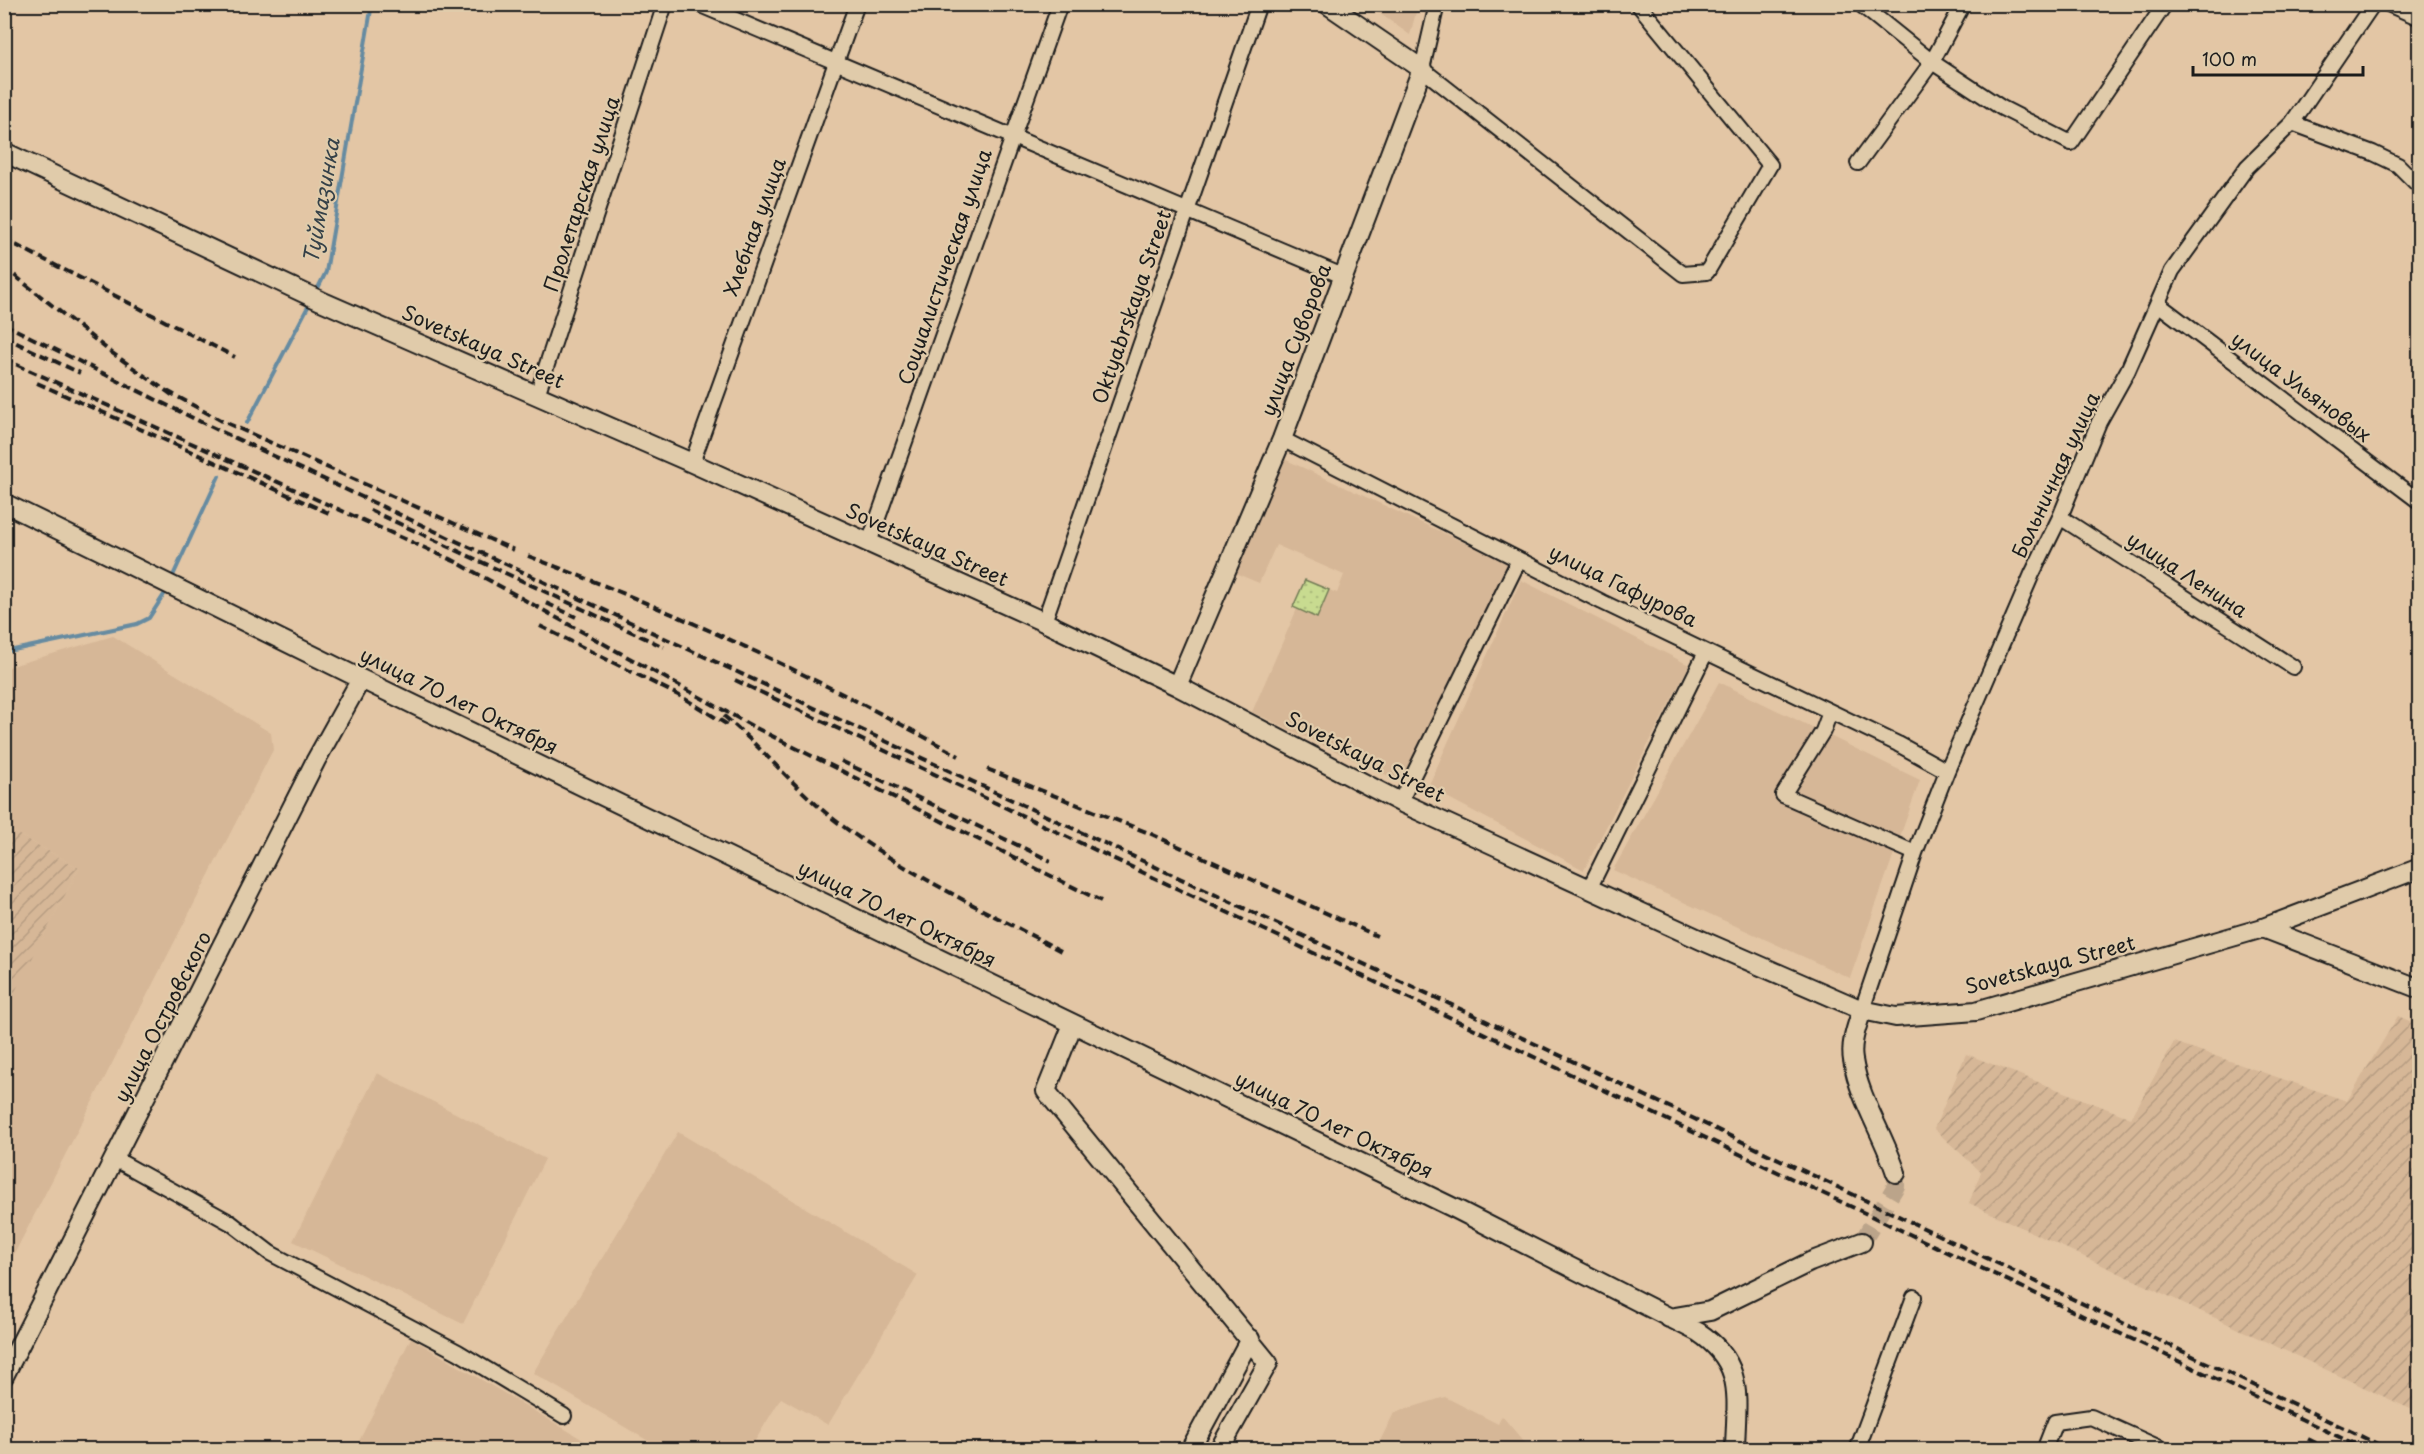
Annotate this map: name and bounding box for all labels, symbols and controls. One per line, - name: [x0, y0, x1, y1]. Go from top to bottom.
- scale bar: [2193, 39, 2362, 77]
- text: 100 m: [2202, 45, 2257, 72]
- street label: Пролетарская улица: [535, 92, 627, 295]
- water label: Туймазинка: [293, 135, 347, 266]
- street label: Социалистическая улица: [889, 144, 999, 389]
- street label: Хлебная улица: [715, 153, 793, 300]
- street label: Oktyabrskaya Street: [1084, 206, 1178, 408]
- street label: улица Суворова: [1252, 258, 1338, 420]
- street label: Sovetskaya Street: [397, 297, 570, 395]
- street label: улица Ульяновых: [2225, 324, 2378, 449]
- street label: Больничная улица: [2003, 386, 2107, 563]
- street label: Sovetskaya Street: [841, 495, 1014, 593]
- street label: улица Ленина: [2121, 524, 2254, 625]
- street label: улица Гафурова: [1544, 536, 1703, 634]
- street label: улица 70 лет Октября: [355, 639, 564, 761]
- street label: Sovetskaya Street: [1281, 703, 1450, 809]
- street label: улица 70 лет Октября: [793, 852, 1002, 974]
- street label: улица Островского: [106, 926, 218, 1107]
- street label: Sovetskaya Street: [1961, 927, 2138, 1001]
- street label: улица 70 лет Октября: [1230, 1063, 1439, 1185]

